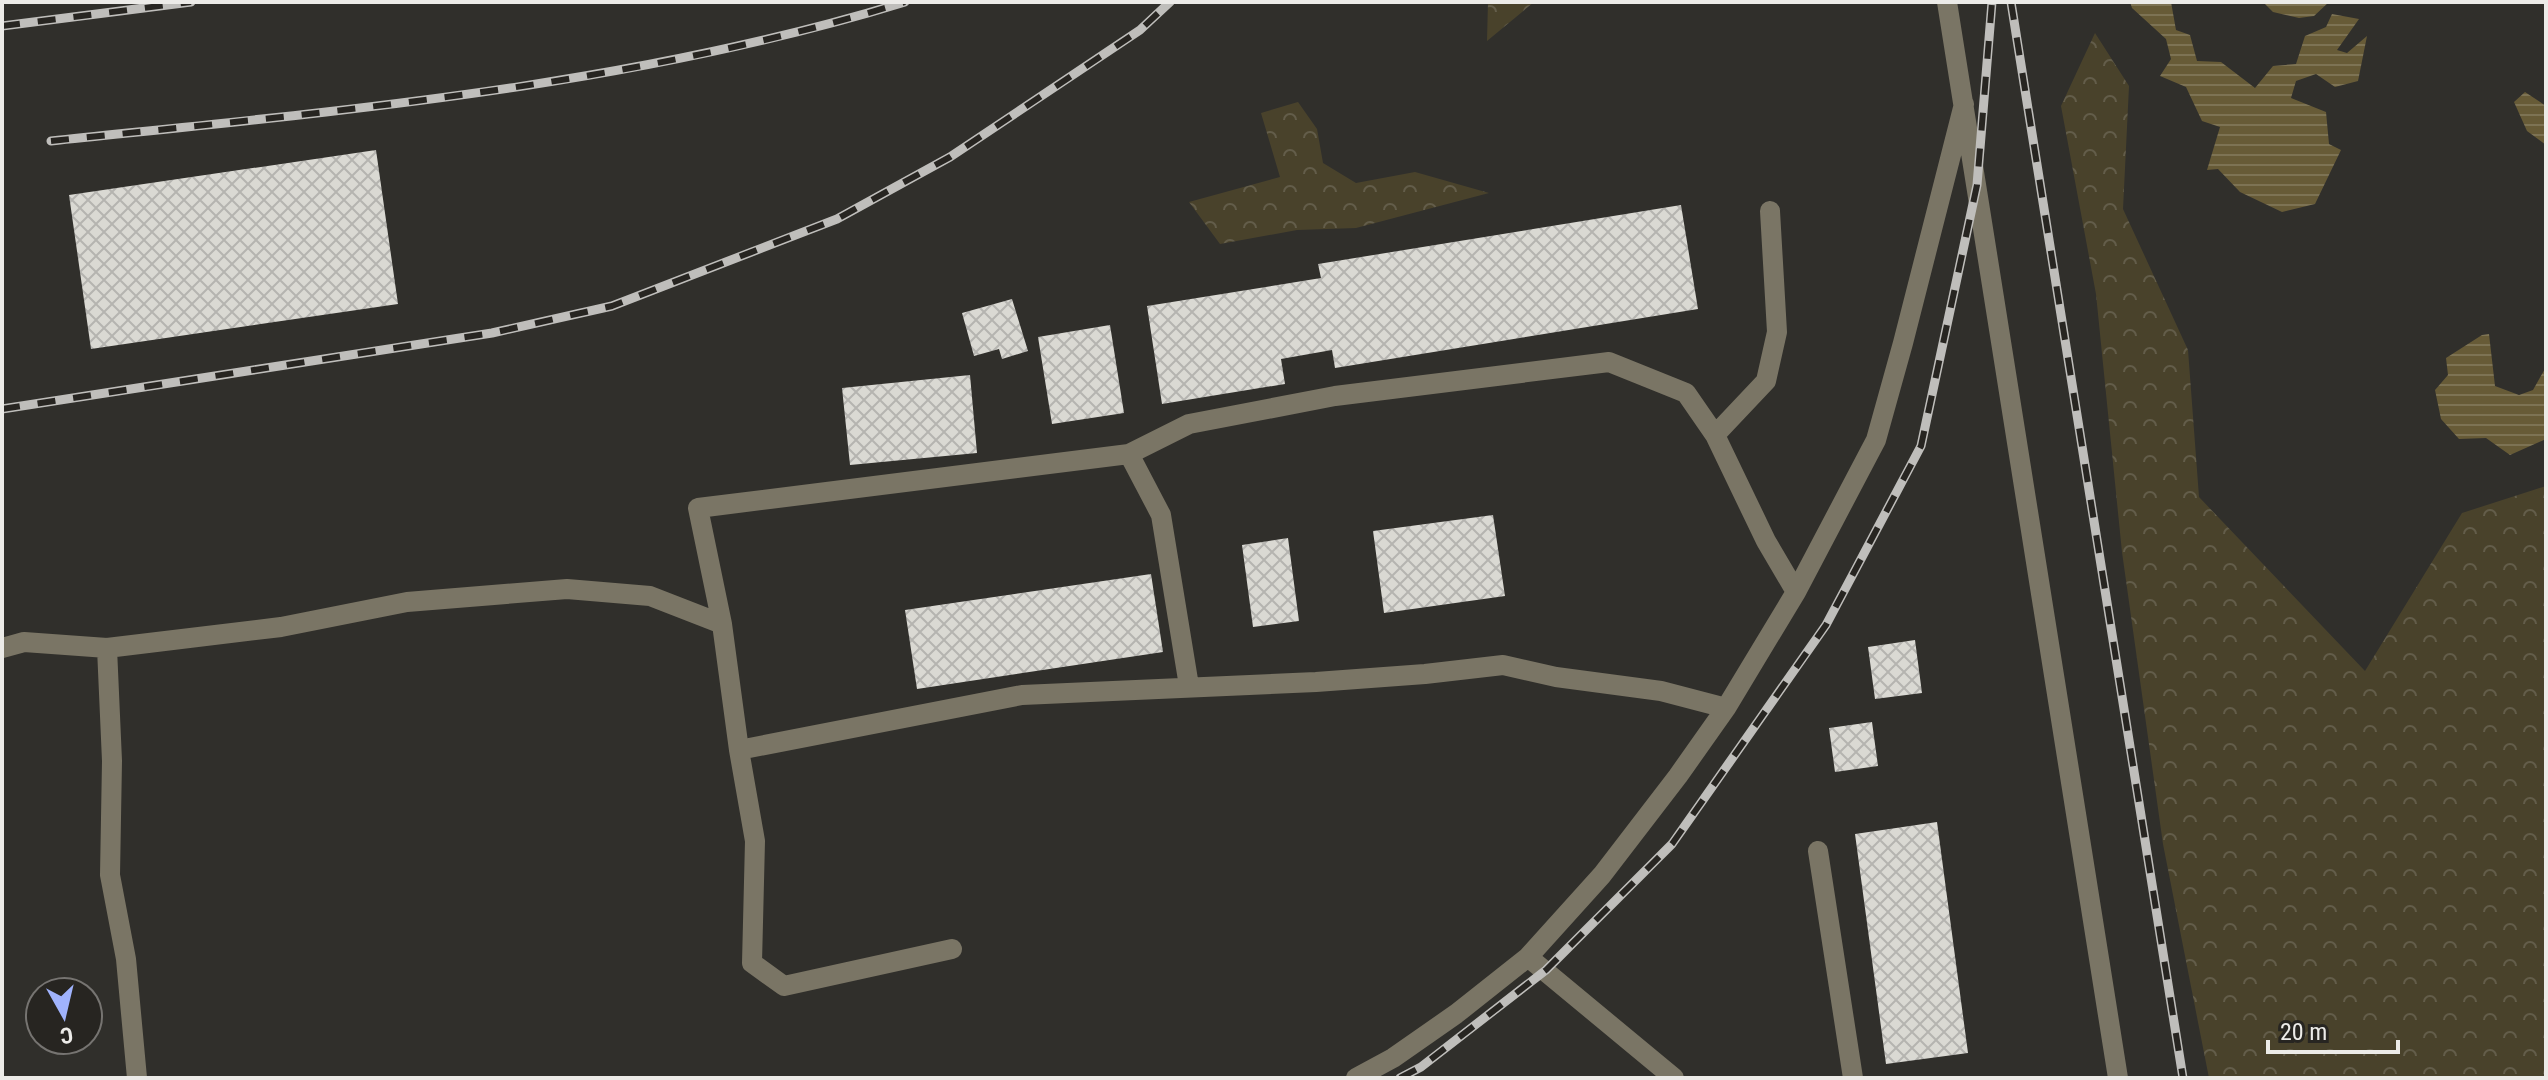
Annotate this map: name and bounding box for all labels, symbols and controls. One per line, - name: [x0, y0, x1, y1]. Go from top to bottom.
- north arrow: [24, 976, 104, 1056]
- scale bar: [2268, 1004, 2398, 1054]
- text: 20 m: [2280, 1018, 2327, 1046]
- text: С: [59, 1022, 75, 1049]

